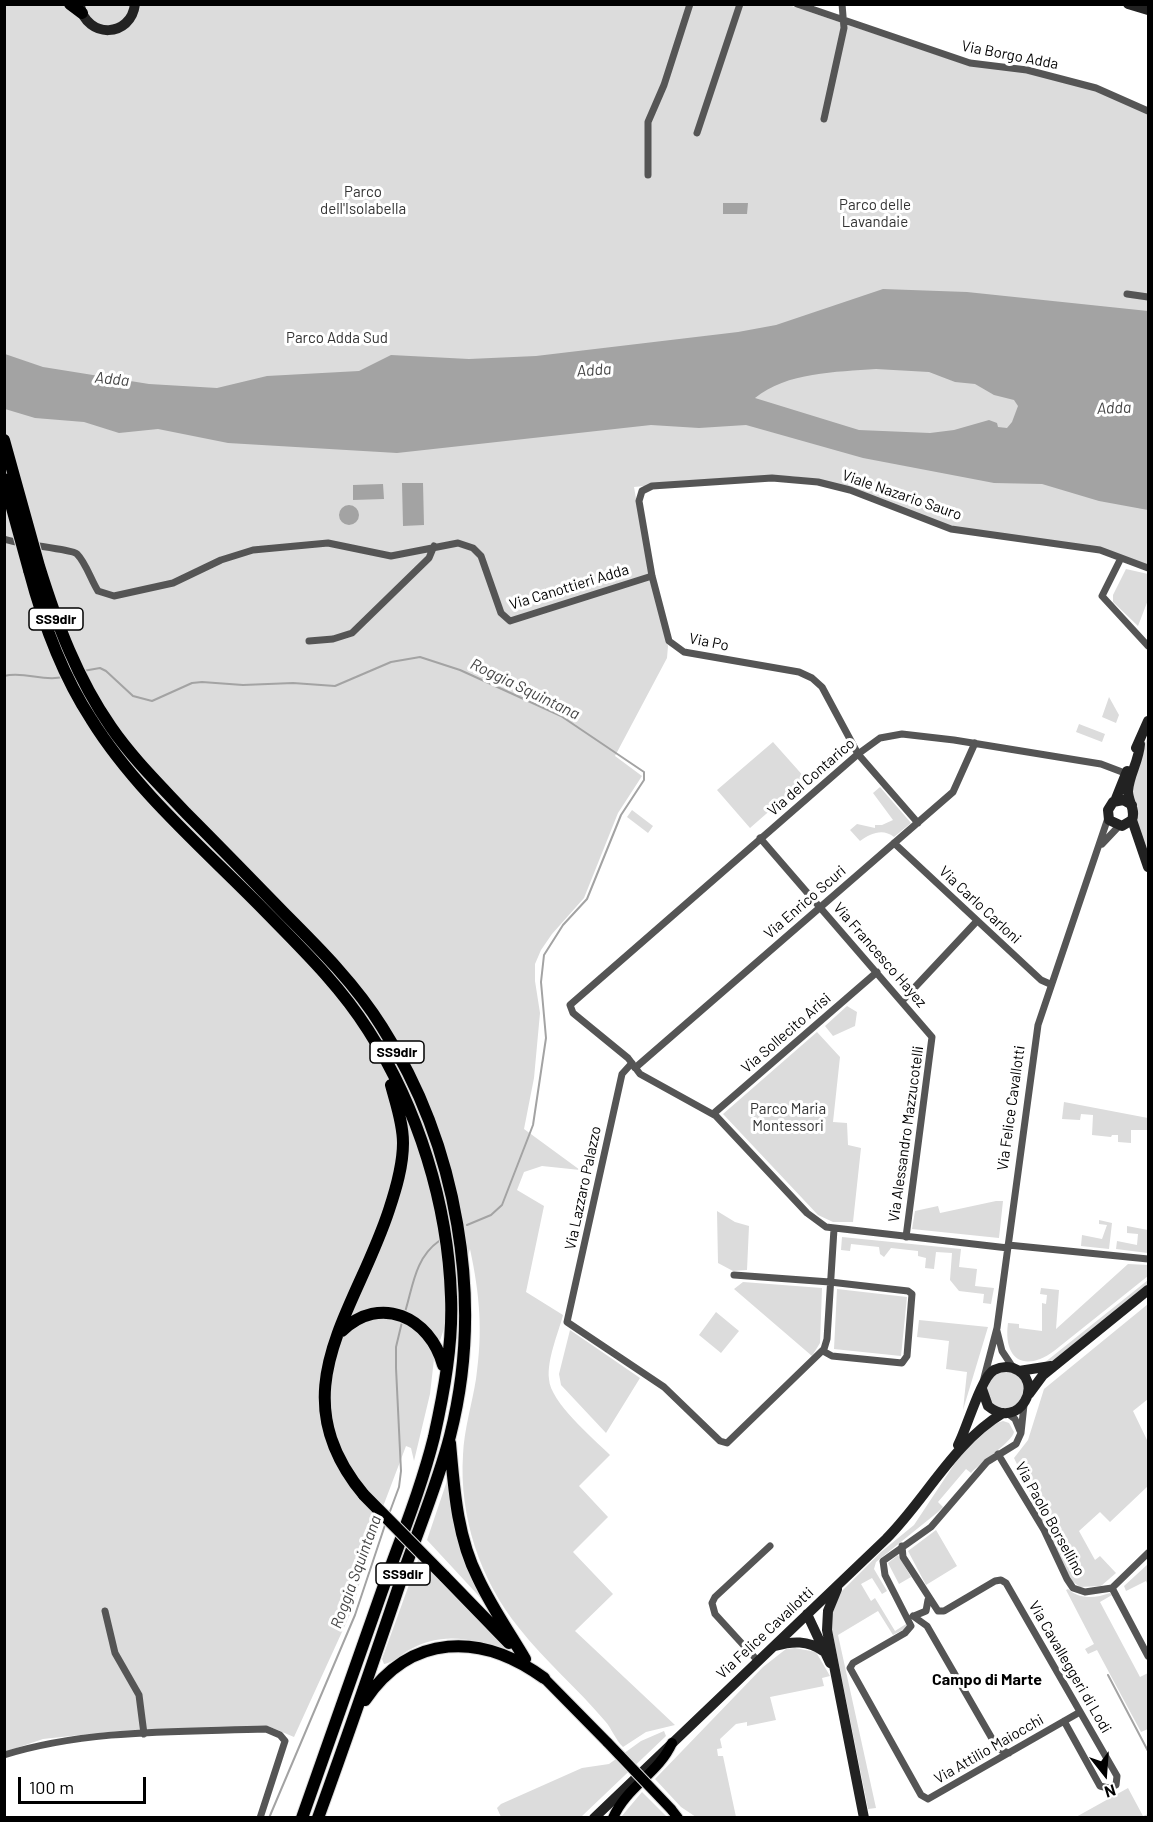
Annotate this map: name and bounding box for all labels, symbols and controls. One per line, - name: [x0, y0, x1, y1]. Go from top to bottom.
- street label: Via Borgo Adda: [960, 37, 1060, 73]
- park label: Parco dell'Isolabella: [320, 183, 406, 218]
- park label: Parco delle Lavandaie: [839, 196, 911, 231]
- park label: Parco Adda Sud: [286, 329, 388, 347]
- water label: Adda: [576, 359, 612, 381]
- water label: Adda: [94, 368, 130, 390]
- water label: Adda: [1096, 398, 1132, 418]
- street label: Viale Nazario Sauro: [840, 466, 964, 524]
- street label: Via Canottieri Adda: [507, 560, 631, 614]
- road number: SS9dir: [29, 608, 83, 630]
- street label: Via Po: [688, 629, 730, 655]
- water label: Roggia Squintana: [467, 654, 583, 724]
- street label: Via del Contarico: [764, 734, 858, 820]
- street label: Via Enrico Scuri: [760, 862, 850, 942]
- street label: Via Carlo Carloni: [935, 862, 1025, 948]
- street label: Via Francesco Hayez: [830, 899, 930, 1011]
- street label: Via Sollecito Arisi: [738, 989, 834, 1077]
- road number: SS9dir: [370, 1041, 424, 1063]
- street label: Via Felice Cavallotti: [993, 1044, 1029, 1172]
- street label: Via Alessandro Mazzucotelli: [885, 1045, 927, 1223]
- park label: Parco Maria Montessori: [750, 1100, 826, 1135]
- street label: Via Lazzaro Palazzo: [561, 1124, 605, 1252]
- street label: Via Paolo Borsellino: [1011, 1459, 1089, 1579]
- water label: Roggia Squintana: [327, 1513, 385, 1631]
- road number: SS9dir: [376, 1563, 430, 1585]
- street label: Via Felice Cavallotti: [713, 1583, 817, 1683]
- street label: Via Cavalleggeri di Lodi: [1025, 1598, 1115, 1736]
- district label: Campo di Marte: [932, 1670, 1042, 1690]
- street label: Via Attilio Maiocchi: [931, 1710, 1047, 1788]
- north arrow: [1075, 1744, 1135, 1804]
- scale bar: [21, 1765, 148, 1803]
- text: 100 m: [29, 1776, 74, 1798]
- text: N: [1103, 1781, 1118, 1802]

